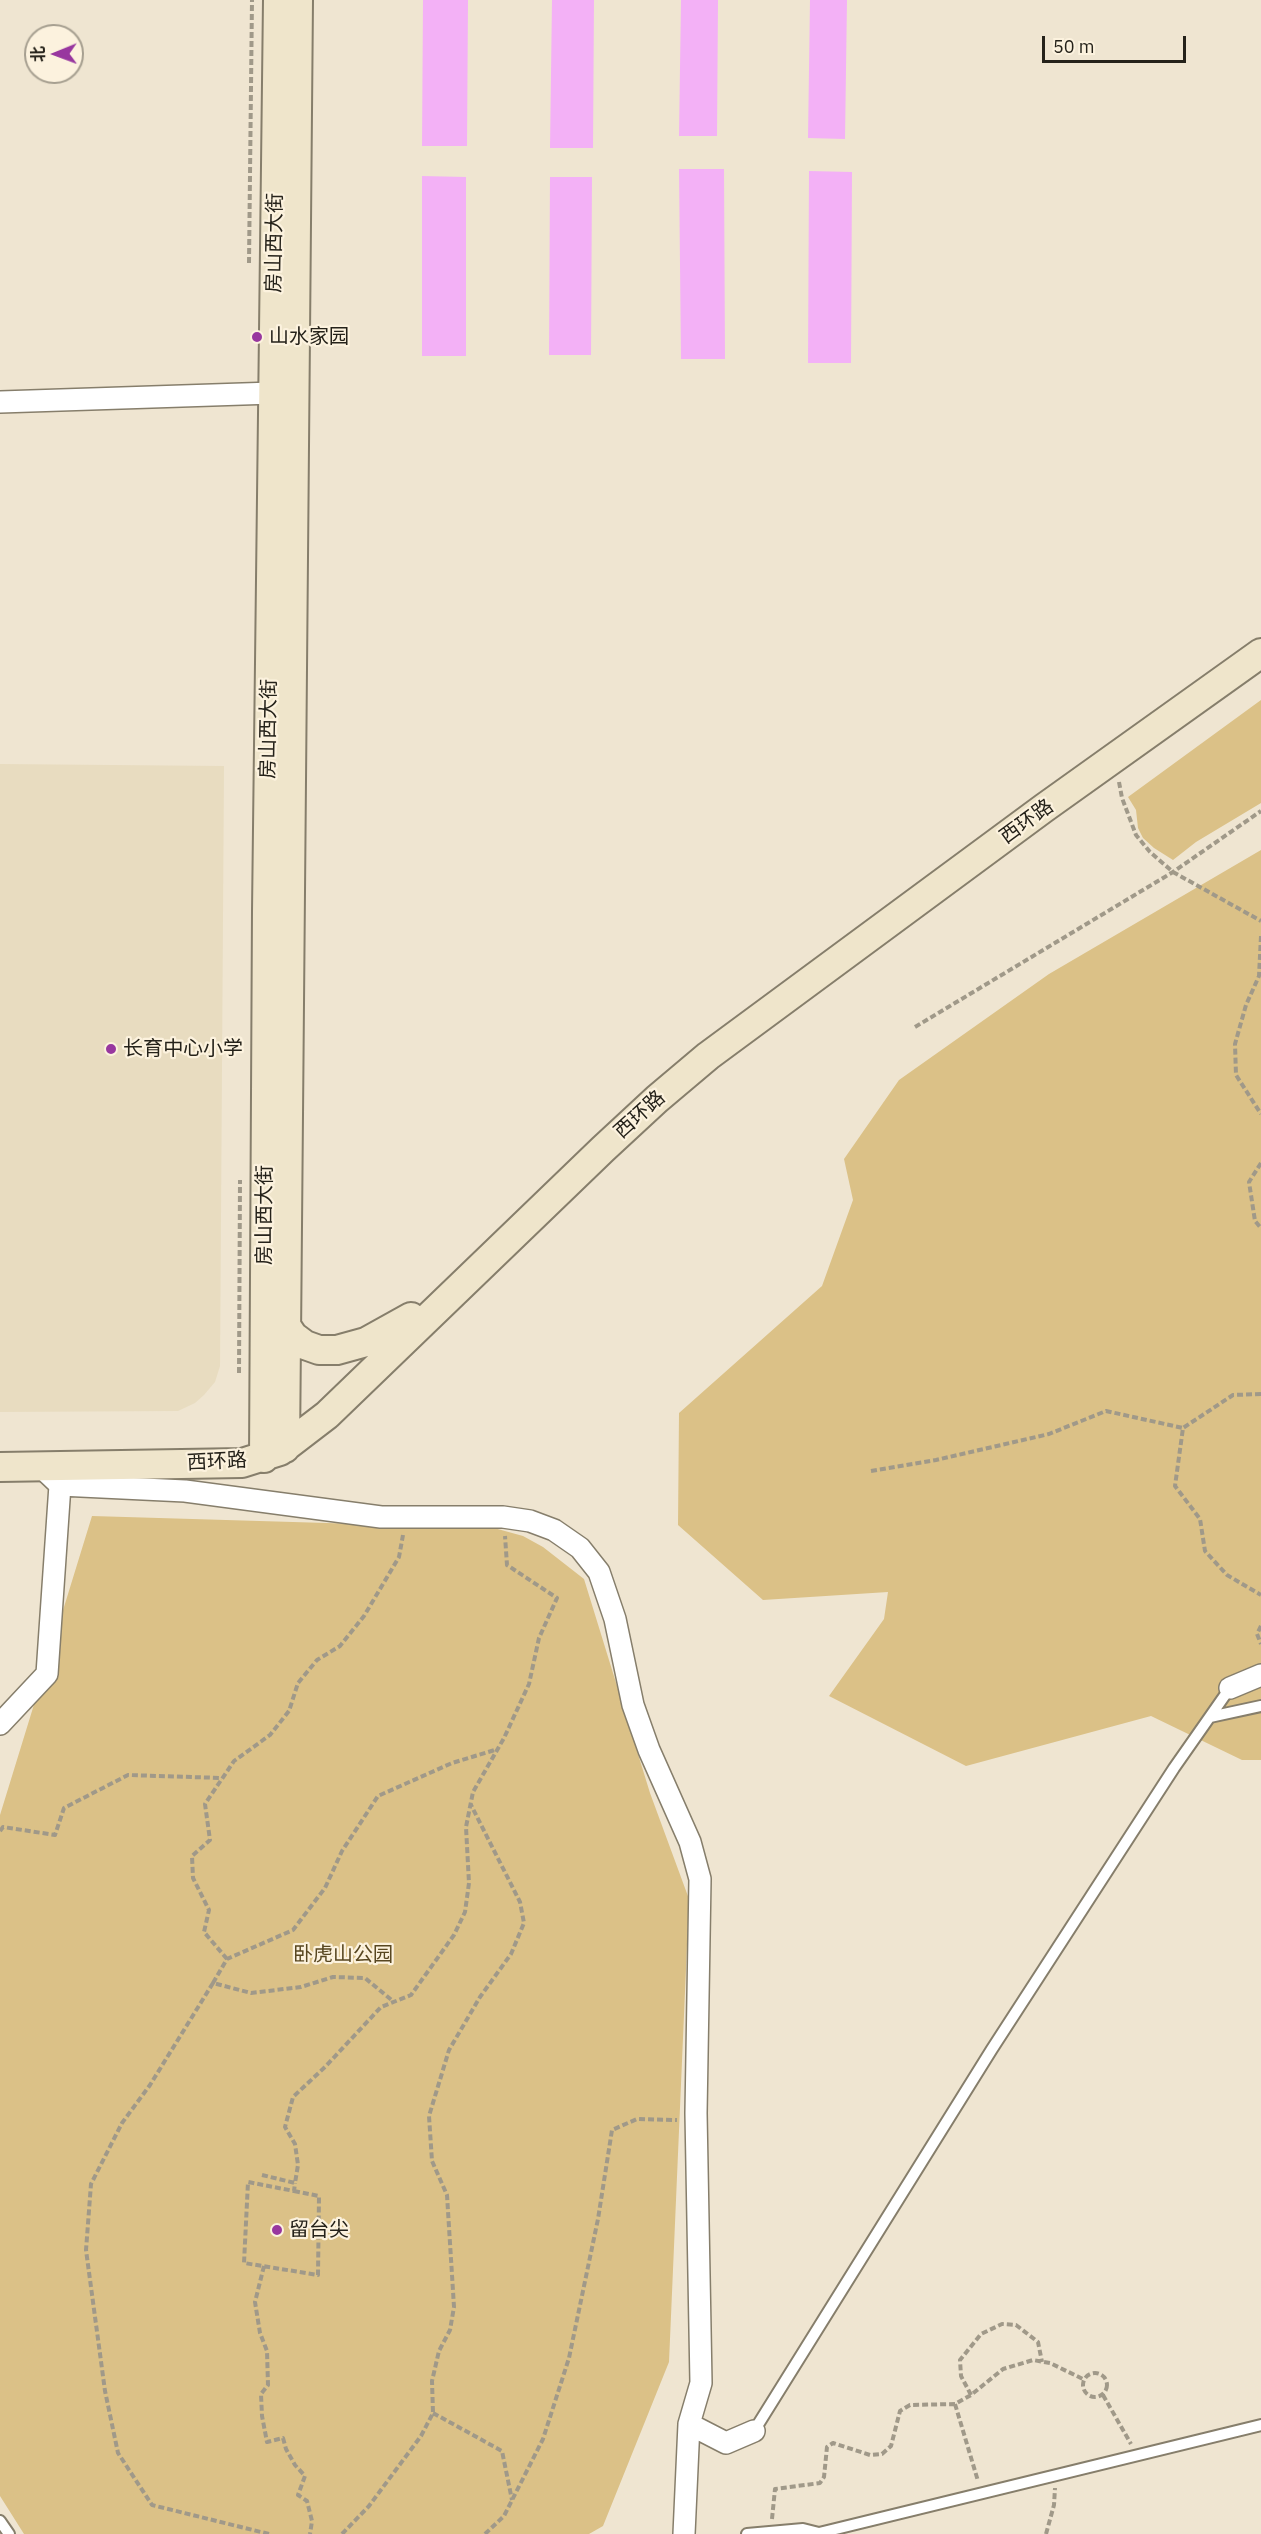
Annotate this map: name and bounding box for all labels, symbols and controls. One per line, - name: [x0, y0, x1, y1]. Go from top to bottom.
- north arrow: [24, 24, 84, 84]
- scale bar: [1045, 24, 1189, 62]
- text: 50 m: [1053, 35, 1095, 58]
- text: 北: [28, 46, 48, 62]
- street label: 房山西大街: [262, 193, 288, 293]
- place label: 山水家园: [269, 325, 349, 349]
- marker: 山水家园: [250, 330, 264, 344]
- street label: 房山西大街: [256, 679, 282, 779]
- street label: 西环路: [996, 795, 1058, 849]
- place label: 长育中心小学: [123, 1037, 243, 1061]
- marker: 长育中心小学: [104, 1042, 118, 1056]
- street label: 西环路: [610, 1086, 670, 1144]
- street label: 房山西大街: [253, 1165, 277, 1265]
- street label: 西环路: [186, 1448, 248, 1476]
- park label: 卧虎山公园: [293, 1943, 393, 1967]
- place label: 留台尖: [289, 2218, 349, 2242]
- marker: 留台尖: [270, 2223, 284, 2237]

